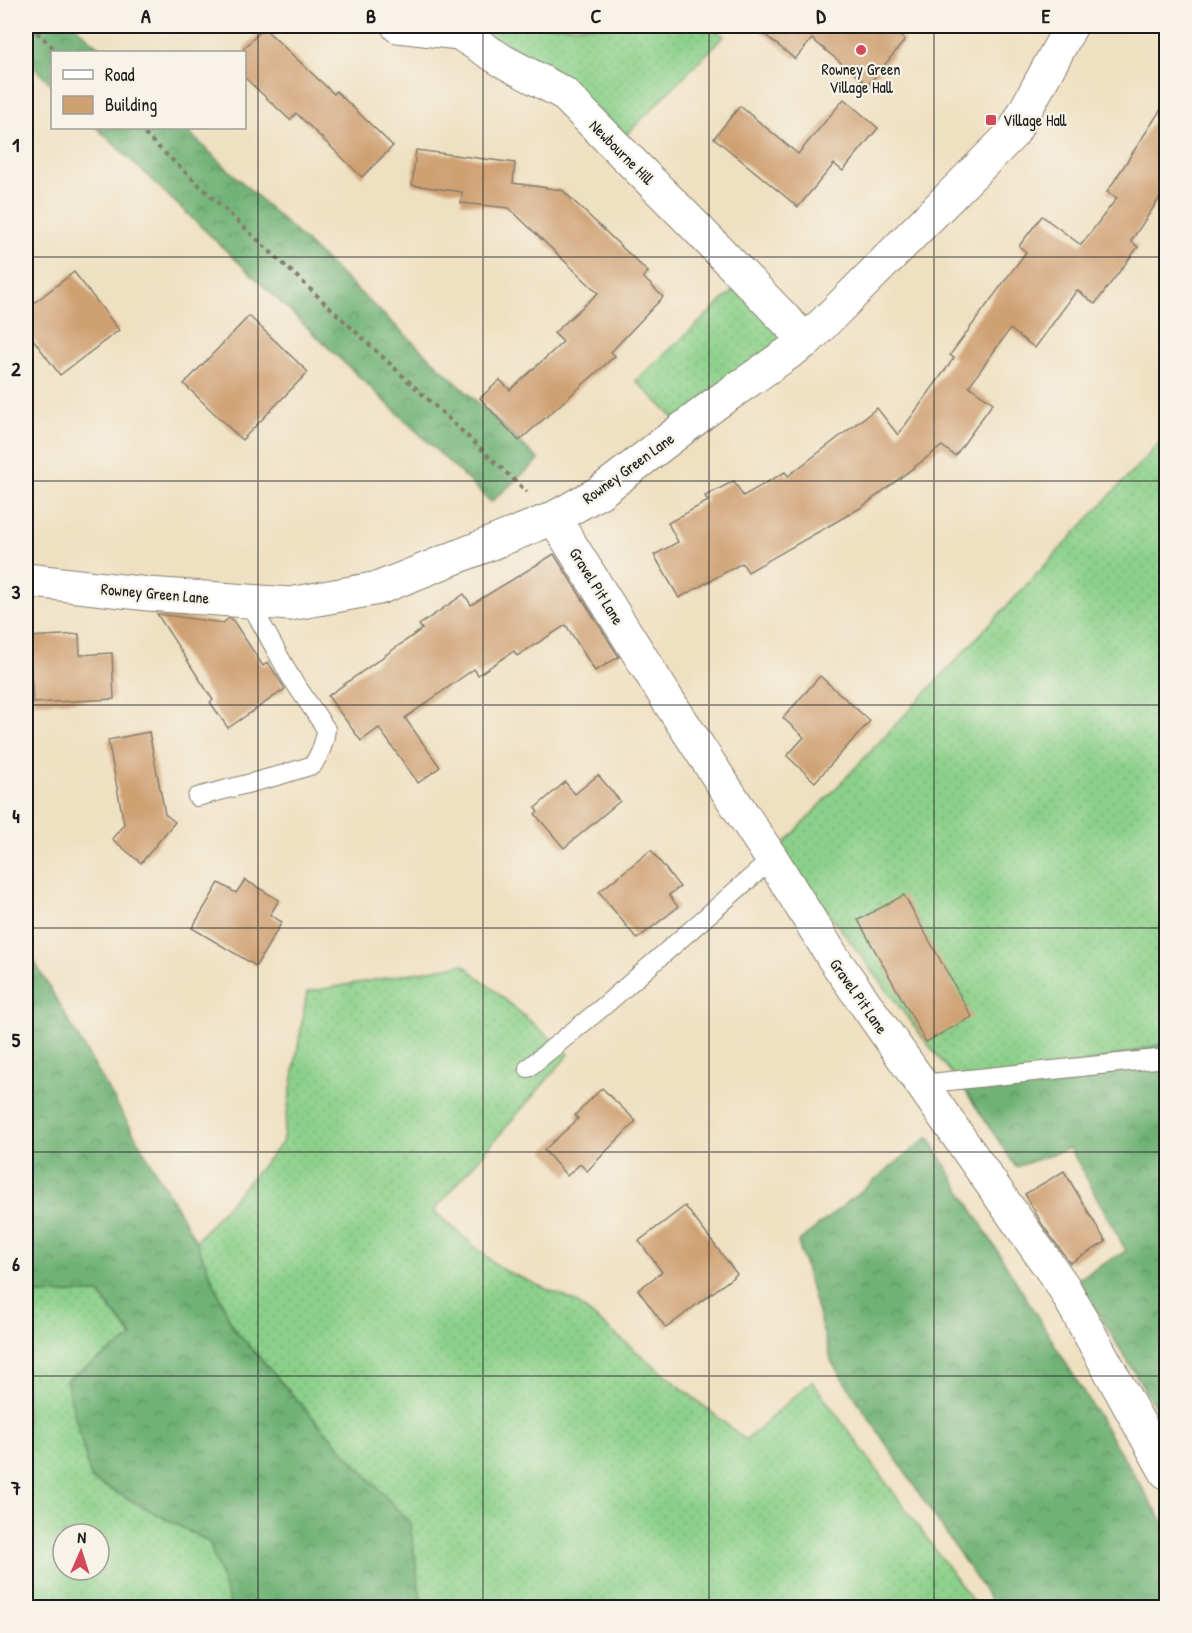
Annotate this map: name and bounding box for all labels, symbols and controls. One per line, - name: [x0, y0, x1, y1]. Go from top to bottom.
- text: A: [141, 2, 151, 29]
- text: B: [366, 2, 376, 29]
- text: C: [591, 2, 602, 29]
- text: D: [816, 2, 826, 29]
- text: E: [1042, 2, 1051, 29]
- marker: Rowney Green Village Hall: [854, 43, 868, 57]
- legend: [51, 51, 246, 129]
- place label: Rowney Green Village Hall: [822, 58, 900, 98]
- text: Road: [105, 62, 135, 87]
- text: Building: [105, 92, 157, 117]
- place label: Village Hall: [1003, 109, 1067, 131]
- marker: Village Hall: [984, 113, 998, 127]
- street label: Newbourne Hill: [585, 115, 659, 189]
- text: 1: [12, 131, 20, 158]
- text: 2: [11, 355, 21, 382]
- street label: Rowney Green Lane: [578, 427, 679, 509]
- street label: Gravel Pit Lane: [565, 543, 630, 629]
- street label: Rowney Green Lane: [100, 577, 211, 609]
- text: 3: [12, 578, 21, 605]
- text: 4: [12, 802, 20, 829]
- street label: Gravel Pit Lane: [825, 954, 893, 1039]
- text: 5: [12, 1026, 21, 1053]
- text: 6: [12, 1250, 20, 1277]
- text: 7: [10, 1474, 21, 1501]
- north arrow: [51, 1522, 111, 1582]
- text: N: [77, 1526, 87, 1548]

